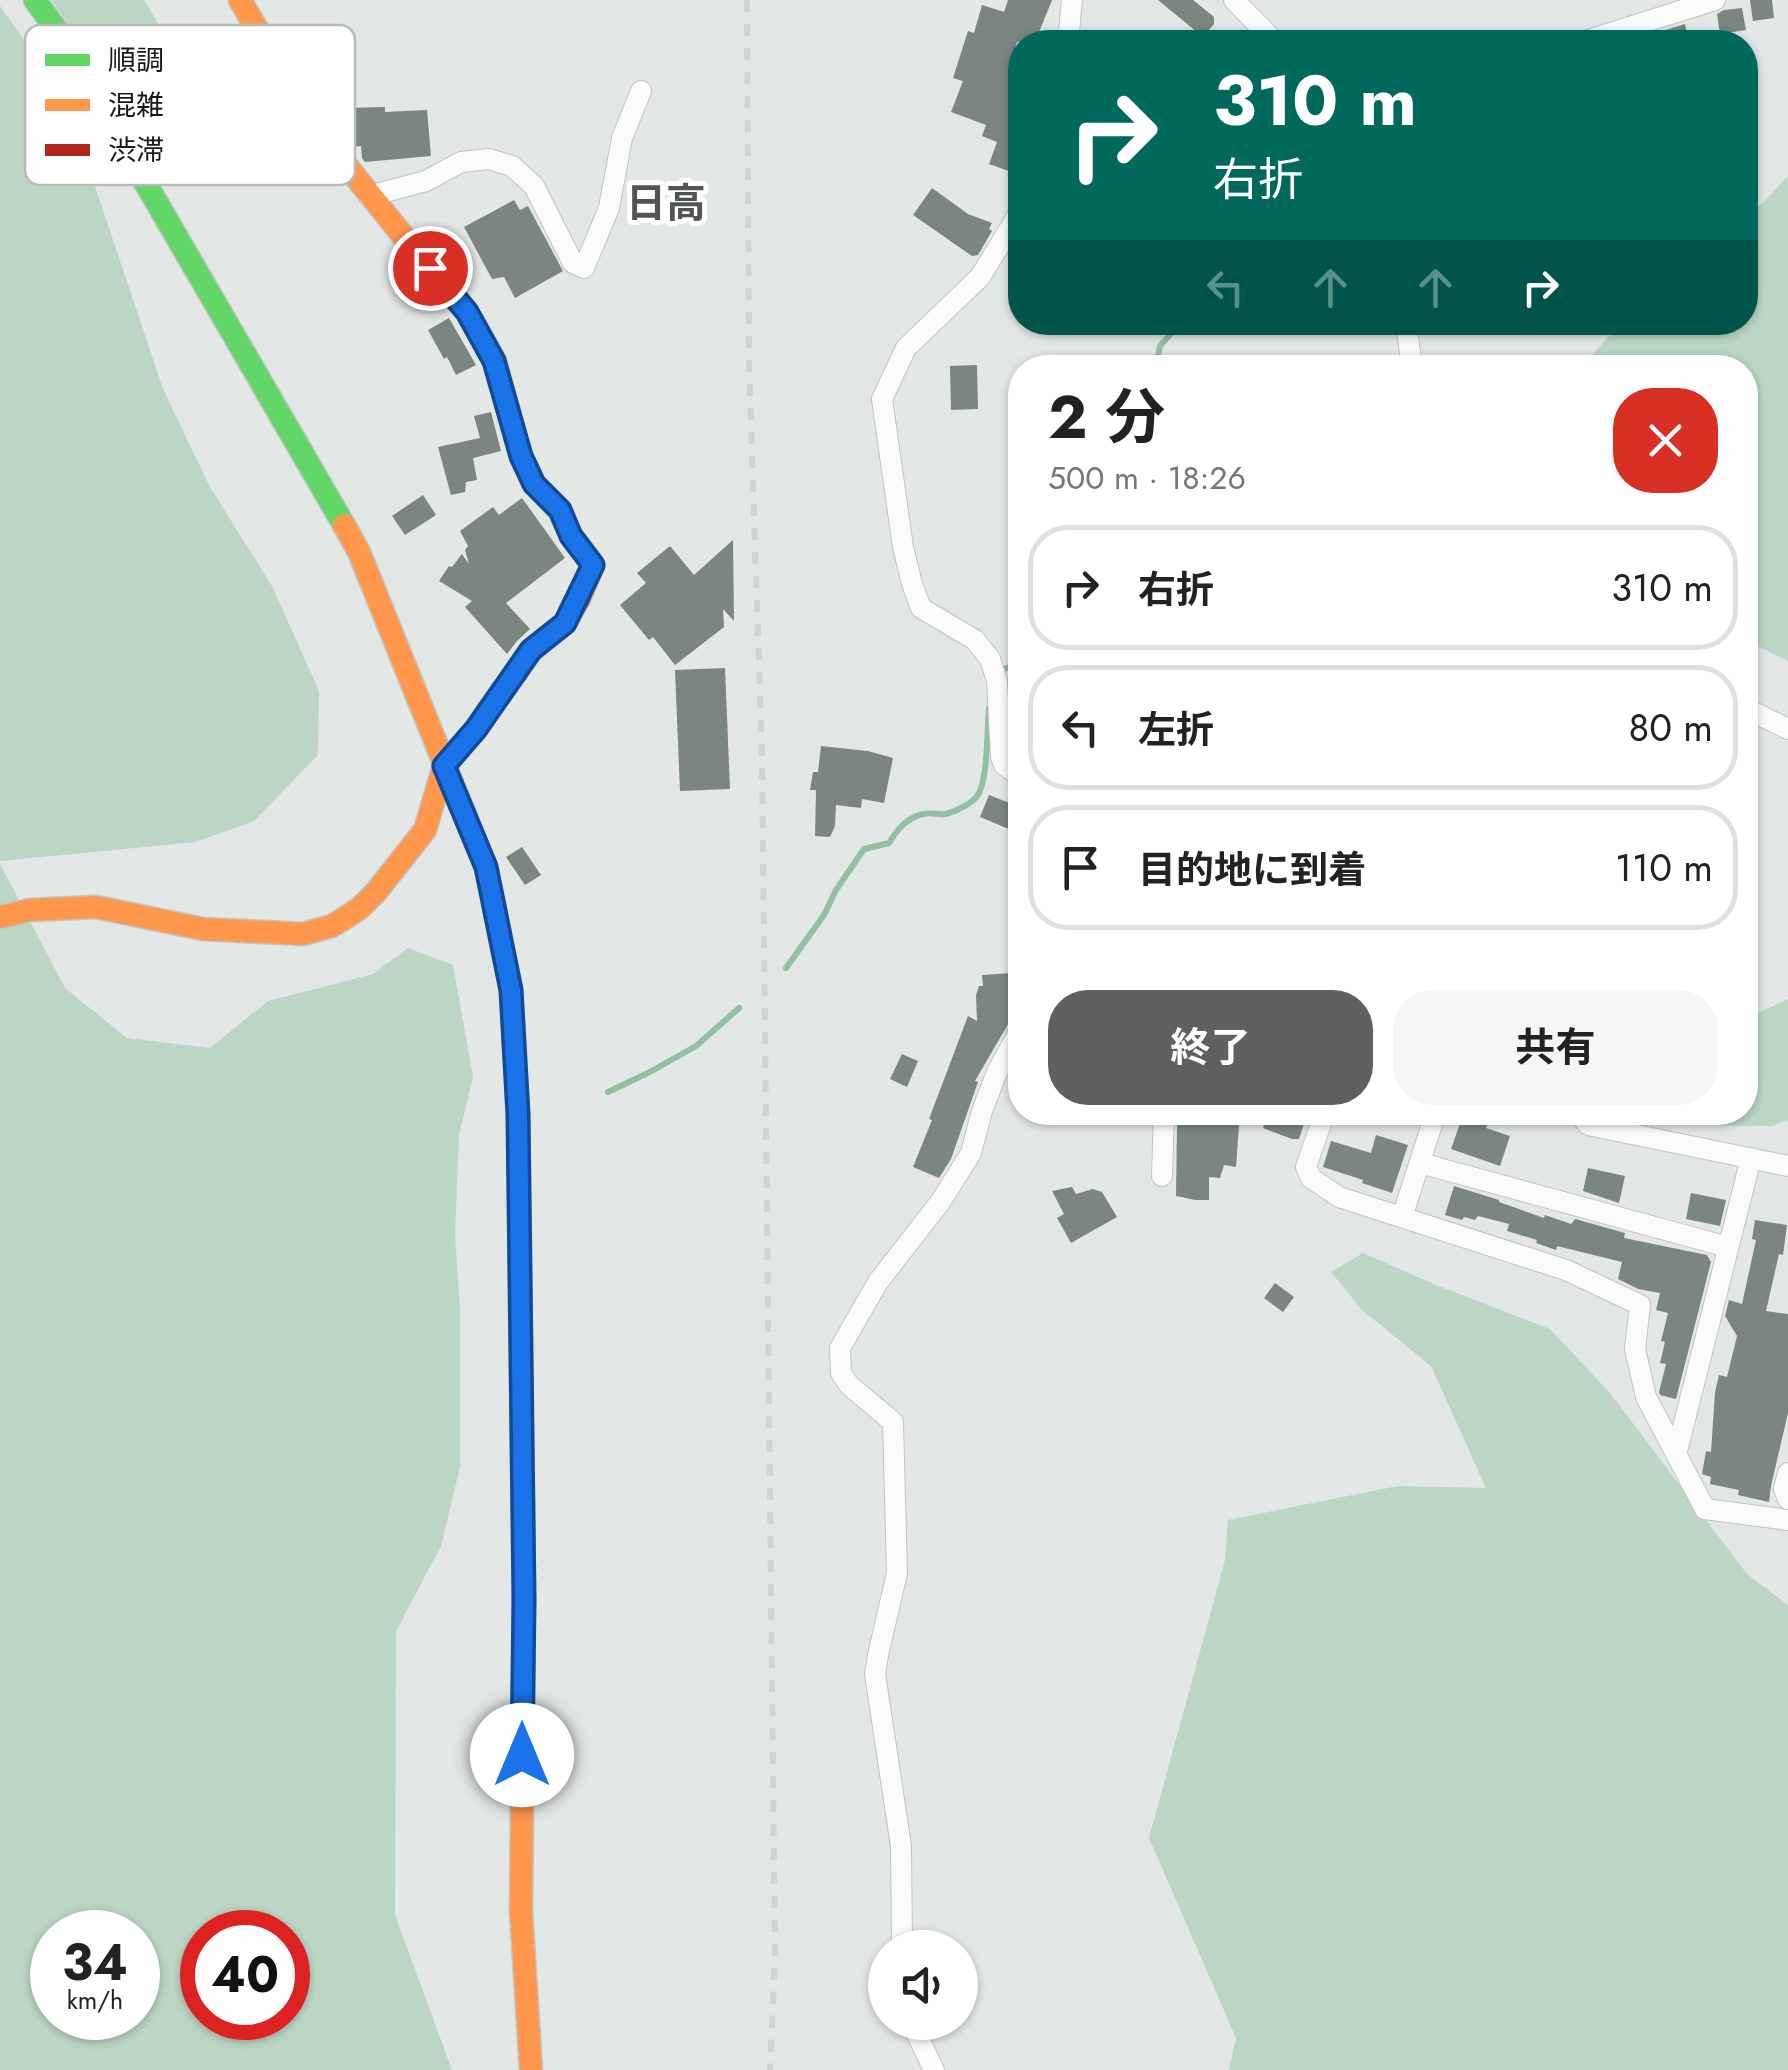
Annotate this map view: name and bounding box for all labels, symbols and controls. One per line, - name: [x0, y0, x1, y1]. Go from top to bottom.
- legend: [25, 25, 355, 185]
- text: 順調: [108, 40, 164, 81]
- text: 310 m: [1213, 50, 1417, 151]
- icon: right: [1048, 70, 1178, 200]
- text: 混雑: [108, 85, 164, 126]
- text: 渋滞: [108, 130, 164, 171]
- text: 右折: [1213, 147, 1303, 212]
- district label: 日高: [626, 174, 706, 232]
- pin: [388, 226, 473, 311]
- icon: arrive: [403, 241, 458, 296]
- icon: left: [1198, 260, 1253, 315]
- icon: ahead: [1303, 260, 1358, 315]
- icon: ahead: [1408, 260, 1463, 315]
- icon: right: [1513, 260, 1568, 315]
- text: 2 分: [1048, 374, 1165, 461]
- button: close: [1613, 388, 1718, 493]
- text: 500 m · 18:26: [1048, 455, 1246, 501]
- icon: right: [1053, 560, 1108, 615]
- text: 310 m: [1611, 560, 1713, 615]
- text: 右折: [1138, 562, 1214, 617]
- icon: left: [1053, 700, 1108, 755]
- text: 80 m: [1628, 700, 1713, 755]
- text: 左折: [1138, 702, 1214, 757]
- icon: arrive: [1053, 840, 1108, 895]
- text: 110 m: [1615, 840, 1713, 895]
- text: 目的地に到着: [1138, 842, 1366, 897]
- button: 終了: [1048, 990, 1373, 1105]
- button: 共有: [1393, 990, 1718, 1105]
- position arrow: [470, 1703, 574, 1807]
- speed limit sign: 40: [180, 1910, 310, 2040]
- text: 34: [62, 1926, 128, 1999]
- map controls: [868, 1930, 978, 2040]
- button: sound: [868, 1930, 978, 2040]
- text: km/h: [67, 1982, 123, 2018]

